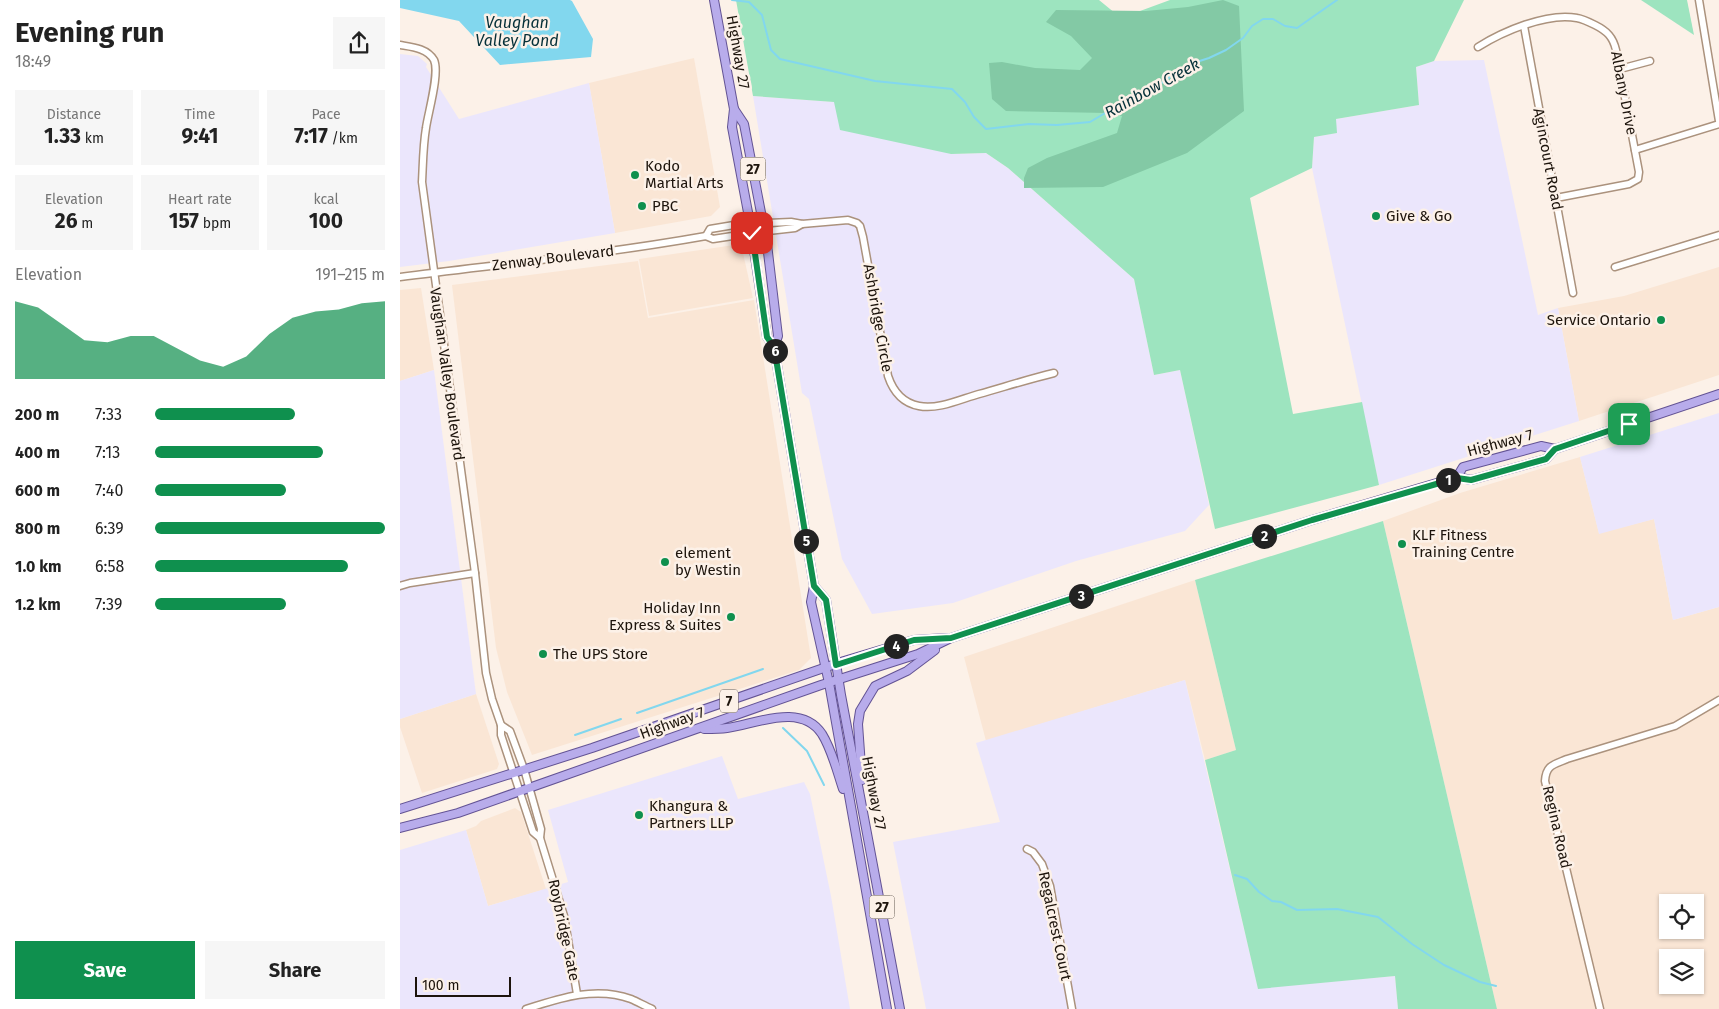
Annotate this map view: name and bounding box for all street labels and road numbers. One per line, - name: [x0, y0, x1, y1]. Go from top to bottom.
- street label: Highway 27: [723, 14, 753, 91]
- street label: Albany Drive: [1607, 49, 1641, 137]
- street label: Agincourt Road: [1529, 106, 1567, 212]
- road number: 27: [740, 157, 766, 180]
- street label: Zenway Boulevard: [491, 242, 615, 274]
- street label: Ashbridge Circle: [860, 262, 896, 374]
- street label: Vaughan Valley Boulevard: [426, 286, 468, 462]
- street label: Highway 7: [1465, 425, 1535, 460]
- road number: 7: [720, 689, 738, 712]
- street label: Highway 7: [637, 703, 707, 743]
- street label: Highway 27: [858, 755, 890, 832]
- street label: Regina Road: [1539, 784, 1575, 870]
- street label: Regalcrest Court: [1035, 870, 1075, 983]
- street label: Roybridge Gate: [544, 877, 584, 983]
- road number: 27: [870, 896, 894, 919]

